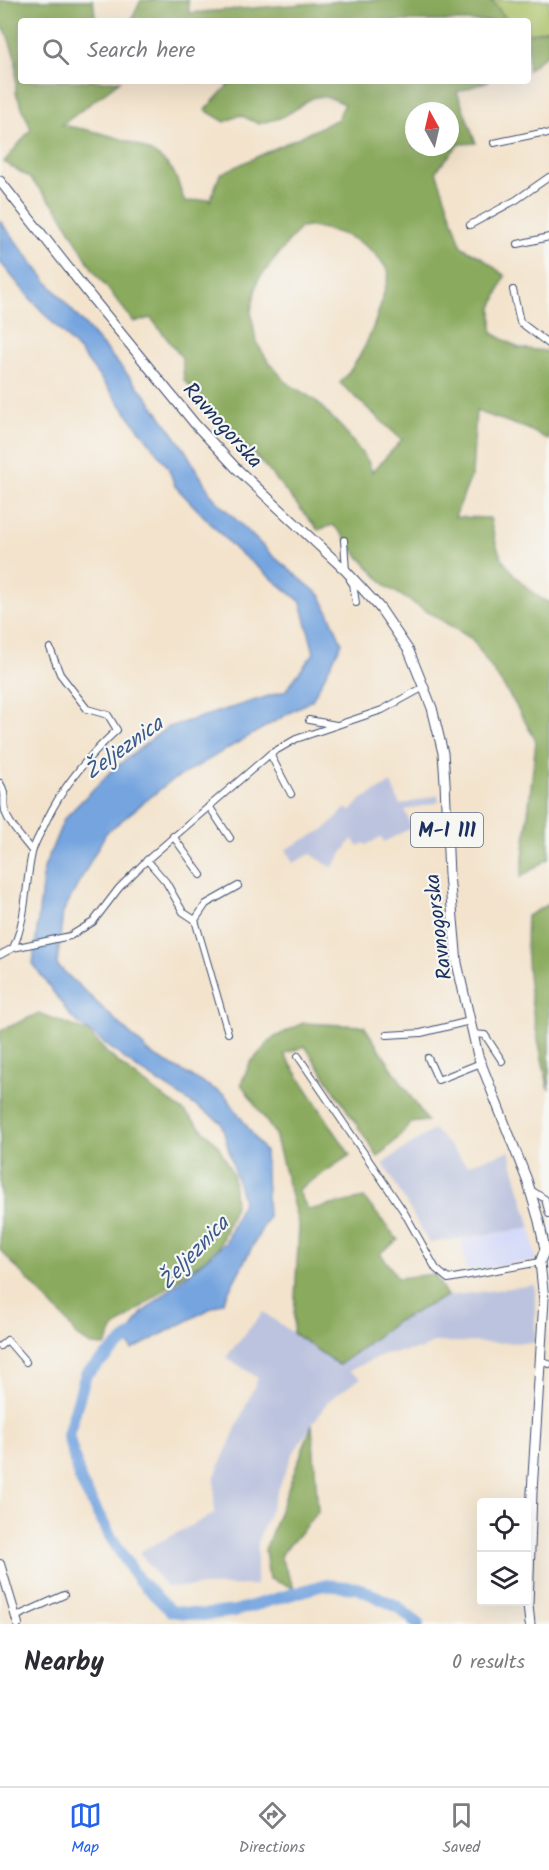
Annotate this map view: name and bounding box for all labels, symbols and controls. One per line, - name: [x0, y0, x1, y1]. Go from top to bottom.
- search box: [18, 18, 531, 84]
- text: Search here: [87, 34, 195, 69]
- icon: search: [39, 35, 72, 68]
- north arrow: [405, 102, 459, 156]
- street label: Ravnogorska: [174, 375, 270, 477]
- water label: Željeznica: [77, 707, 173, 790]
- road number: M-I 111: [411, 813, 483, 847]
- street label: Ravnogorska: [417, 872, 462, 982]
- water label: Željeznica: [151, 1207, 240, 1299]
- map controls: [477, 1498, 531, 1606]
- button: locate: [477, 1498, 531, 1552]
- button: layers: [477, 1552, 531, 1606]
- text: Nearby: [24, 1642, 104, 1684]
- text: 0 results: [452, 1647, 525, 1679]
- tab: Map: [69, 1799, 102, 1860]
- tab: Directions: [239, 1799, 305, 1860]
- tab: Saved: [442, 1799, 480, 1860]

